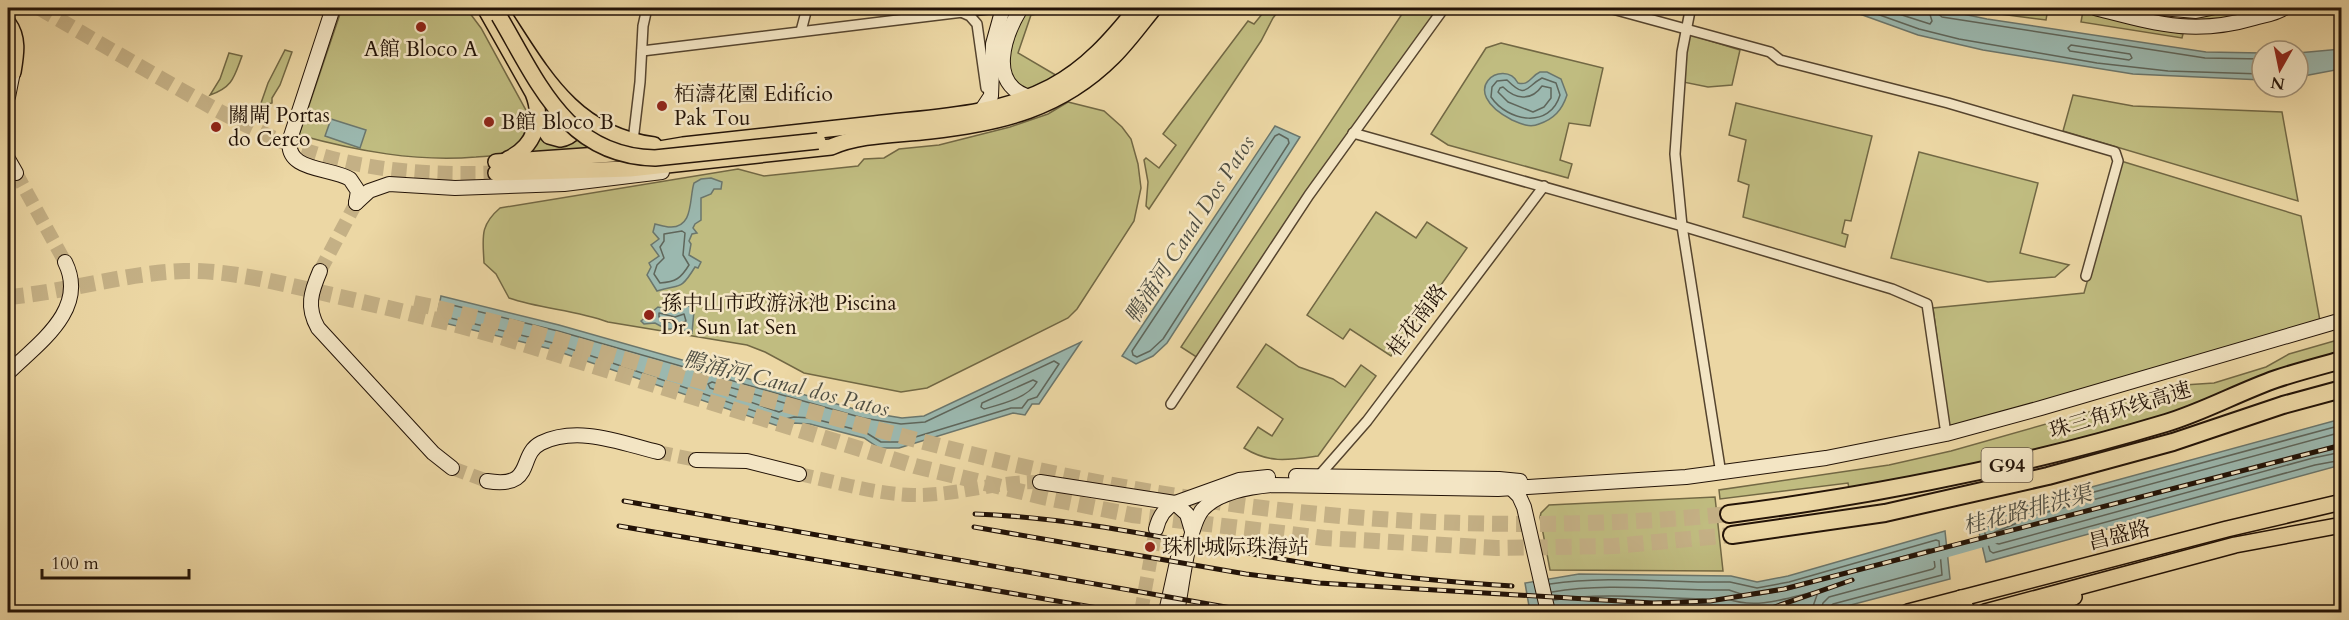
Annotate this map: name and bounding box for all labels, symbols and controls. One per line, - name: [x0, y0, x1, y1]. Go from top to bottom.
- marker: A館 Bloco A: [414, 20, 428, 34]
- place label: A館 Bloco A: [364, 35, 478, 64]
- north arrow: [2250, 39, 2310, 99]
- text: N: [2269, 71, 2286, 95]
- place label: 栢濤花園 Edifício Pak Tou: [674, 80, 833, 133]
- marker: 栢濤花園 Edifício Pak Tou: [655, 99, 669, 113]
- place label: 關閘 Portas do Cerco: [228, 101, 330, 154]
- place label: B館 Bloco B: [501, 108, 614, 137]
- marker: B館 Bloco B: [482, 115, 496, 129]
- marker: 關閘 Portas do Cerco: [209, 120, 223, 134]
- water label: 鴨涌河 Canal Dos Patos: [1118, 129, 1262, 329]
- street label: 桂花南路: [1381, 278, 1454, 363]
- place label: 孫中山市政游泳池 Piscina Dr. Sun Iat Sen: [661, 289, 896, 342]
- marker: 孫中山市政游泳池 Piscina Dr. Sun Iat Sen: [642, 308, 656, 322]
- water label: 鴨涌河 Canal dos Patos: [679, 344, 893, 424]
- street label: 珠三角环线高速: [2046, 375, 2195, 446]
- road number: G94: [1982, 448, 2032, 482]
- water label: 桂花路排洪渠: [1960, 478, 2098, 542]
- street label: 昌盛路: [2085, 514, 2153, 557]
- place label: 珠机城际珠海站: [1162, 533, 1309, 562]
- marker: 珠机城际珠海站: [1143, 540, 1157, 554]
- scale bar: [42, 542, 189, 580]
- text: 100 m: [51, 551, 99, 576]

